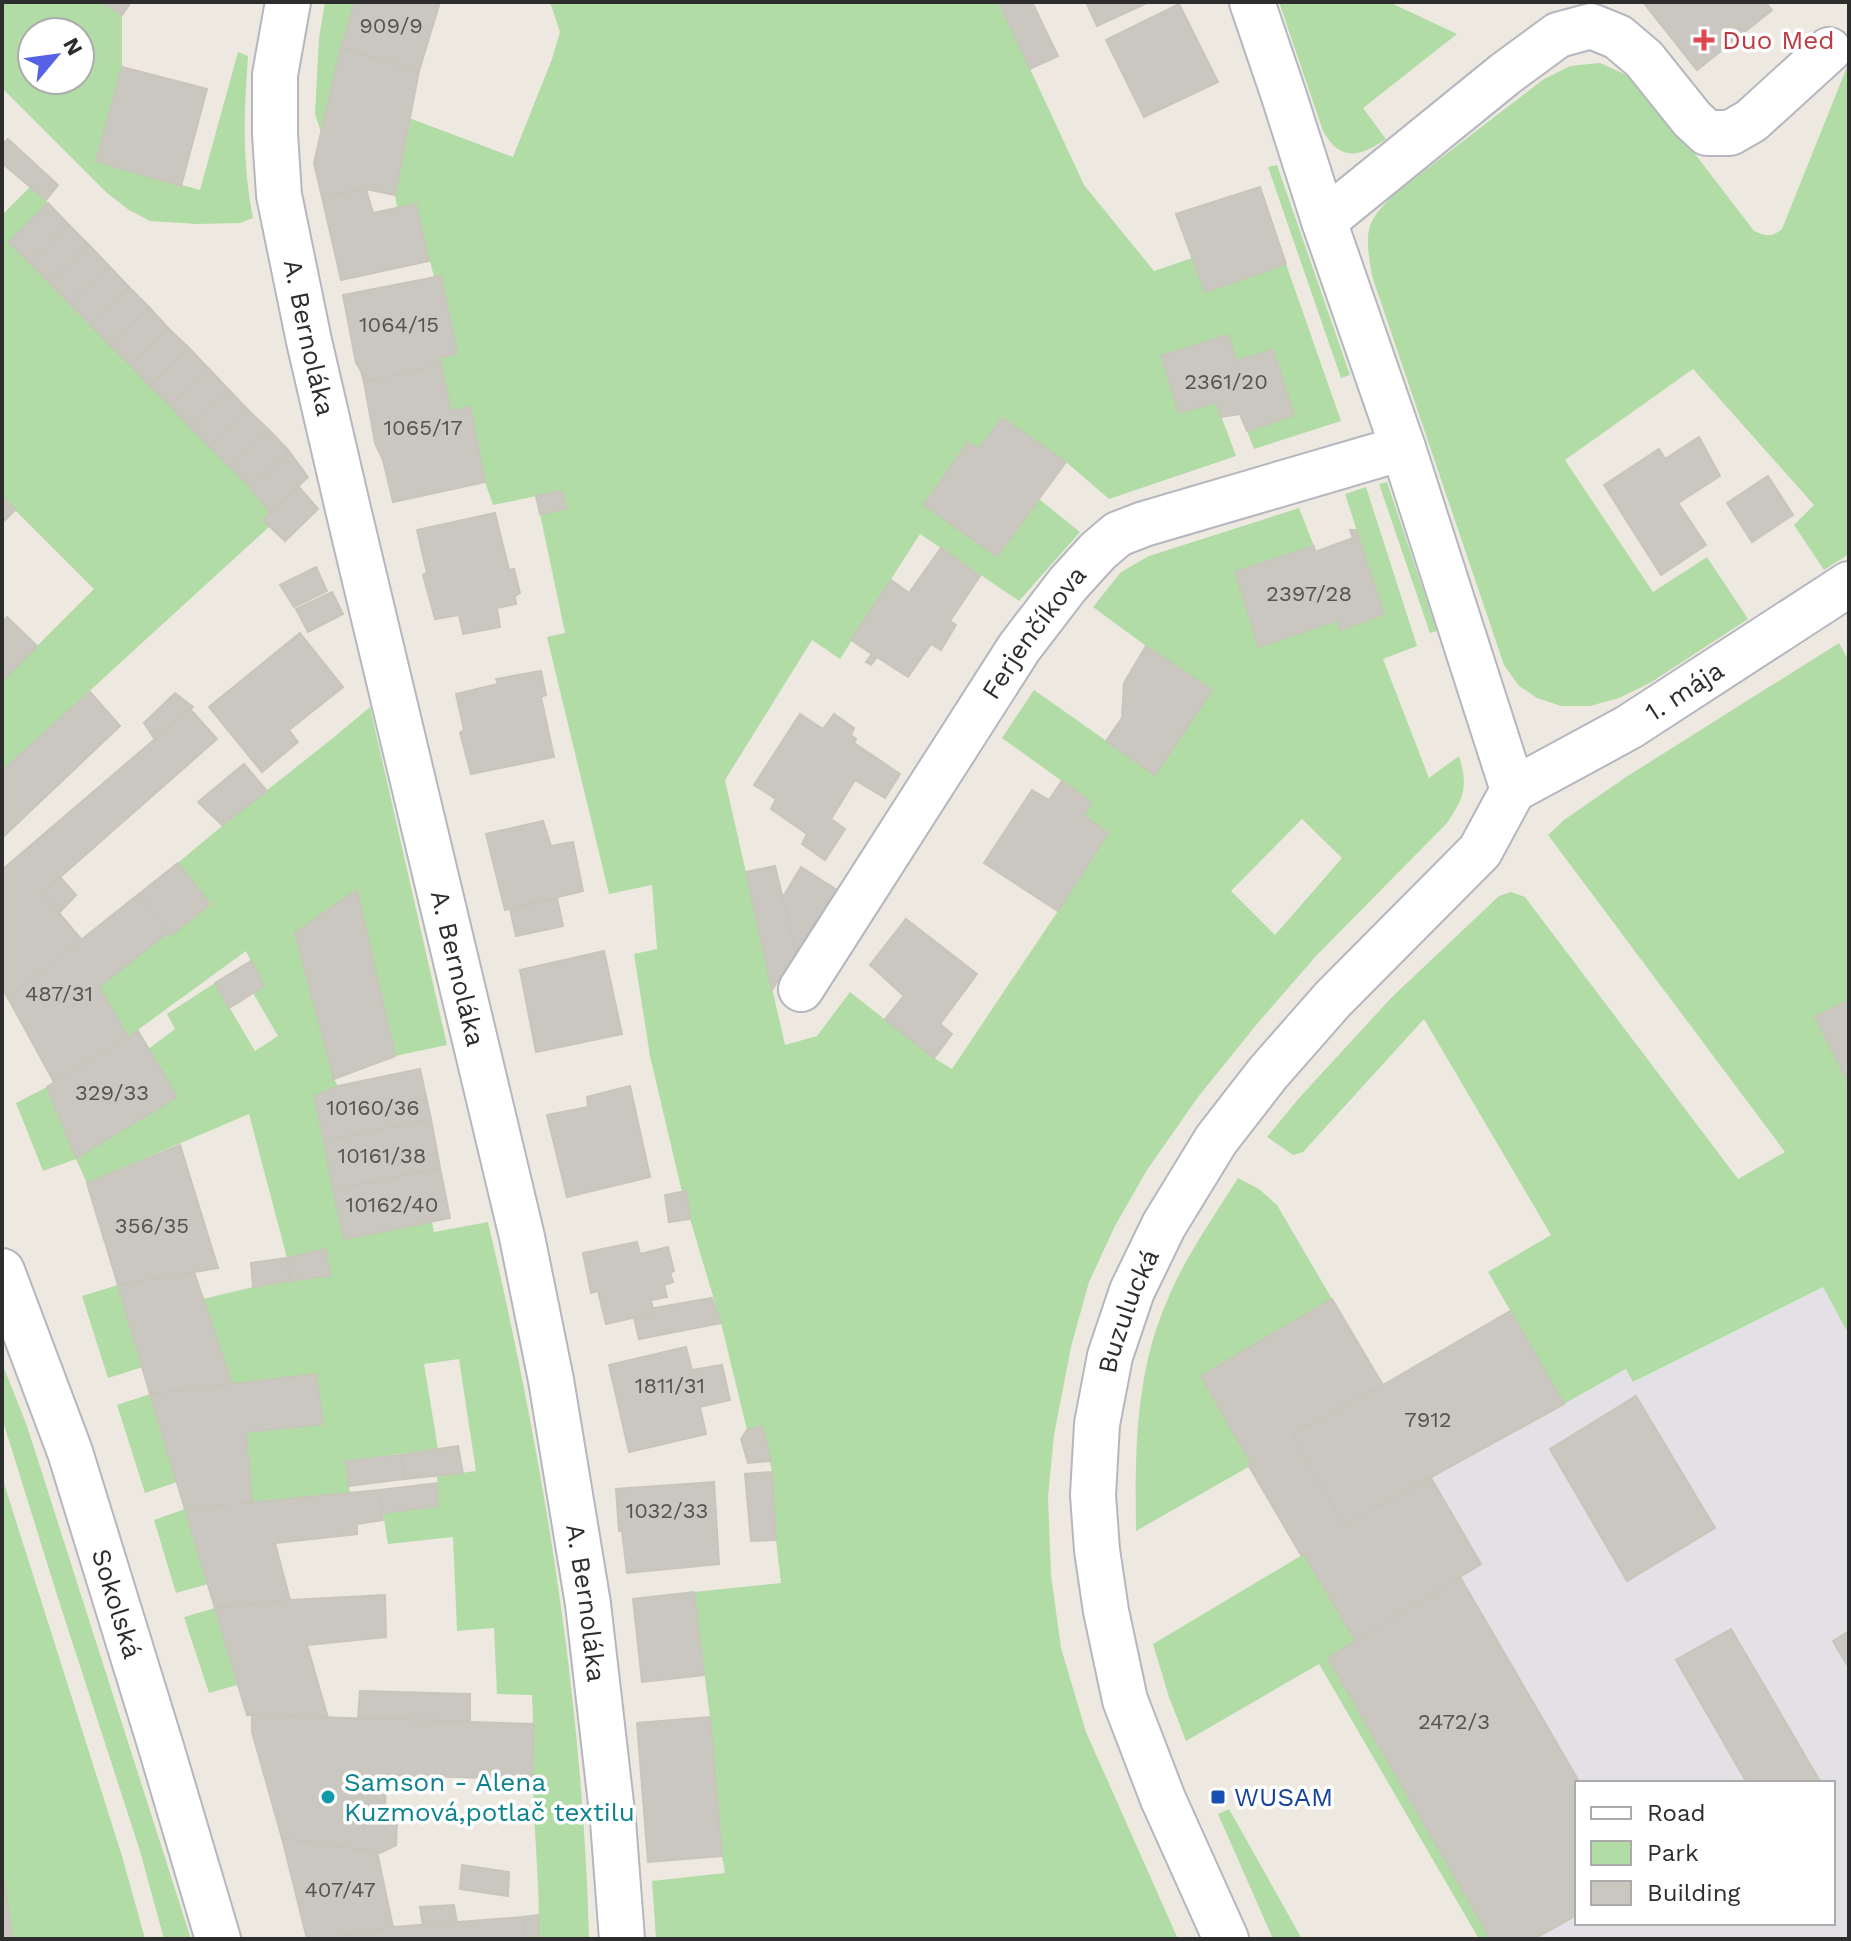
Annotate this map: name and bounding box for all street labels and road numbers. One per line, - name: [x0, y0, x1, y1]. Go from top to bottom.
- street label: A. Bernoláka: [278, 257, 341, 419]
- street label: Ferjenčíkova: [975, 559, 1092, 704]
- street label: 1. mája: [1640, 655, 1729, 727]
- street label: A. Bernoláka: [425, 887, 491, 1050]
- street label: Buzulucká: [1092, 1244, 1165, 1376]
- street label: A. Bernoláka: [560, 1522, 612, 1684]
- street label: Sokolská: [86, 1545, 148, 1662]

